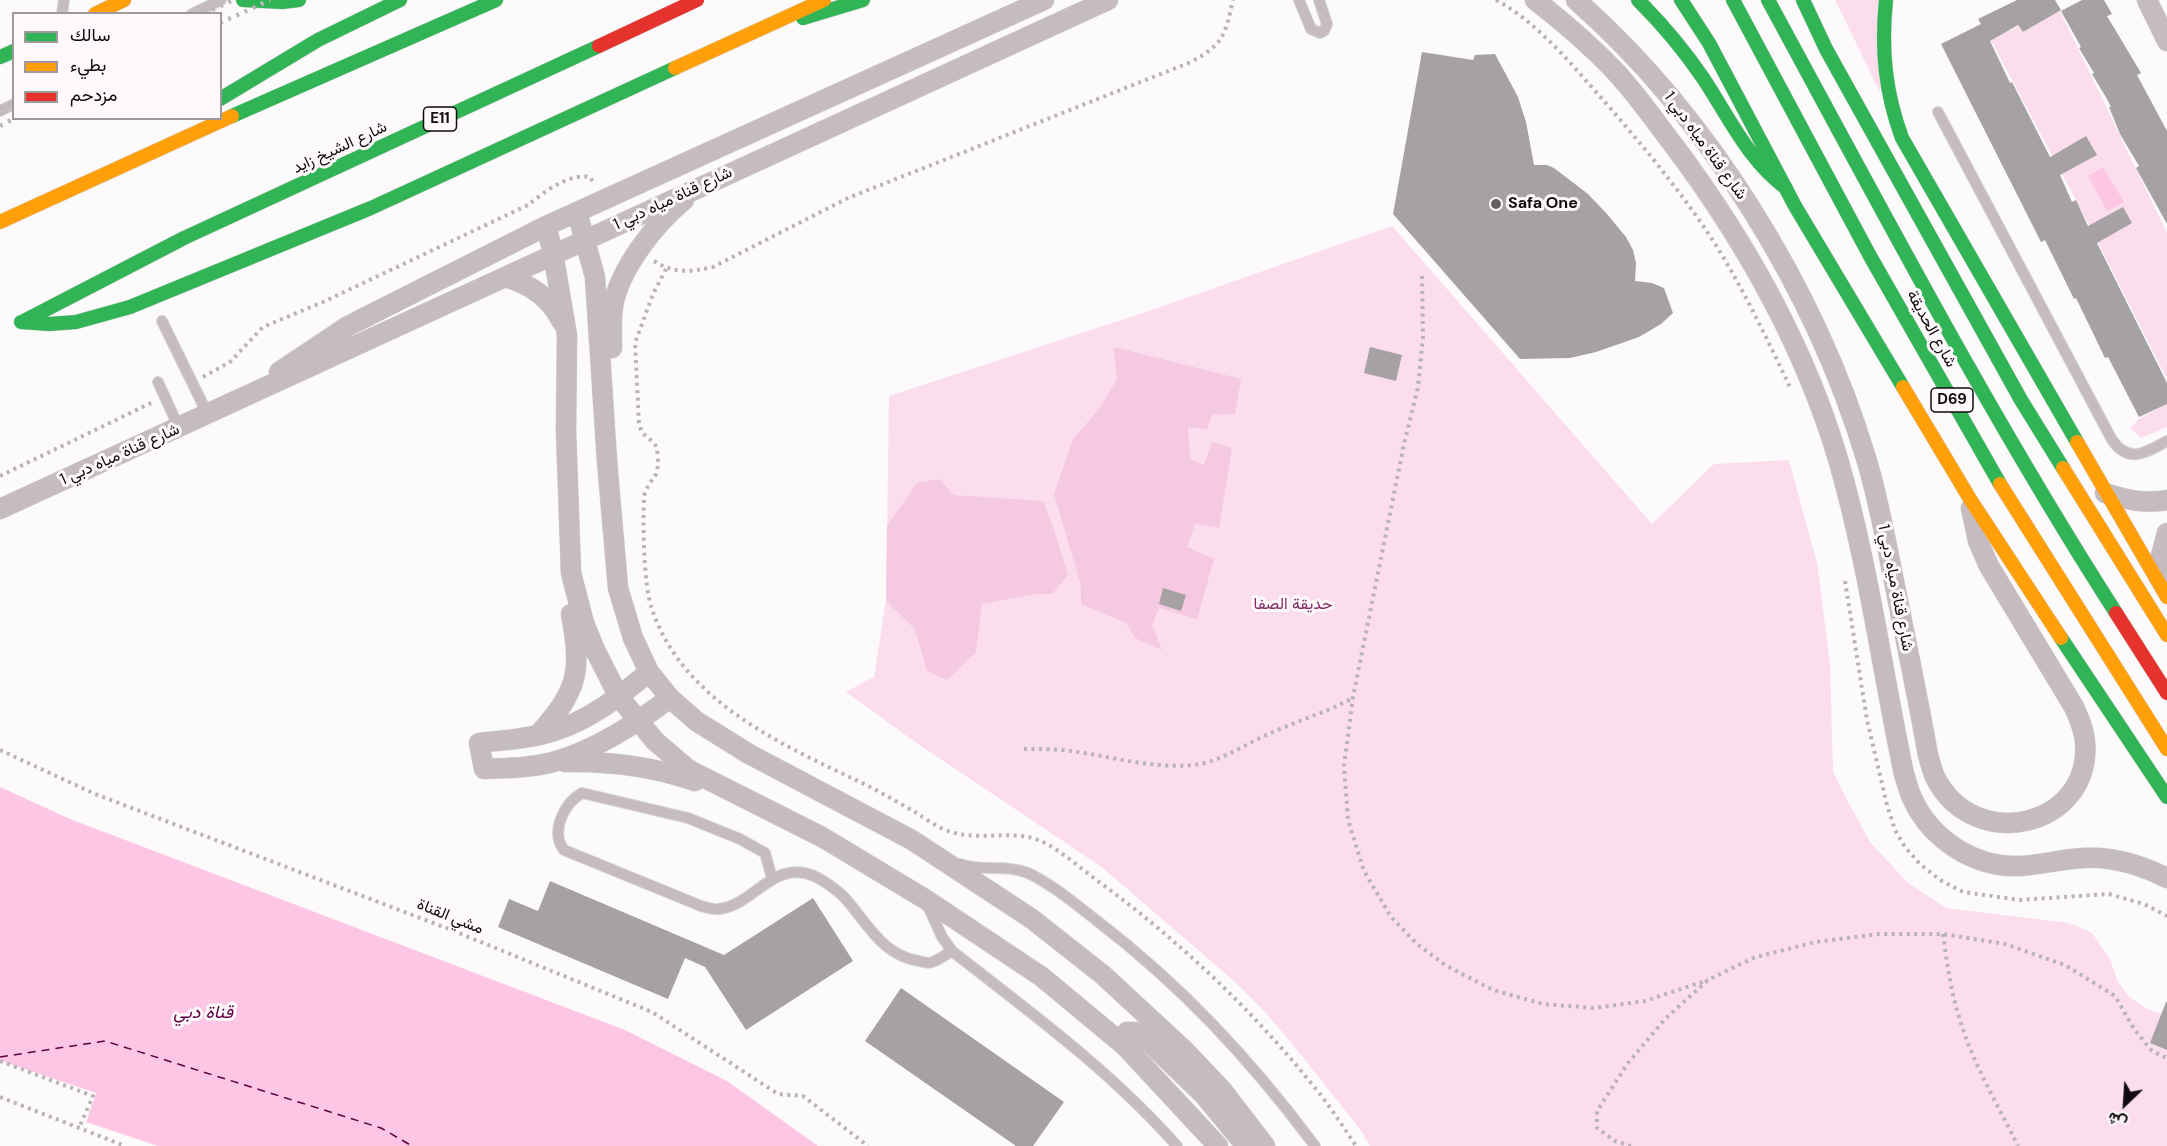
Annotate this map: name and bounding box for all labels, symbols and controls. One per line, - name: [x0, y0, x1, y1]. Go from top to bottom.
- legend: [12, 12, 222, 120]
- text: سالك: [70, 23, 110, 47]
- text: بطيء: [70, 53, 106, 77]
- text: مزدحم: [70, 83, 117, 107]
- street label: شارع قناة مياه دبي 1: [1659, 88, 1751, 204]
- road number: E11: [424, 107, 456, 131]
- street label: شارع الشيخ زايد: [290, 118, 390, 178]
- street label: شارع قناة مياه دبي 1: [611, 163, 735, 235]
- place label: Safa One: [1508, 194, 1578, 214]
- marker: Safa One: [1489, 197, 1503, 211]
- street label: شارع الحديقة: [1902, 287, 1960, 371]
- road number: D69: [1931, 388, 1973, 412]
- street label: شارع قناة مياه دبي 1: [57, 420, 183, 490]
- street label: شارع قناة مياه دبي 1: [1873, 523, 1917, 653]
- park label: حديقة الصفا: [1254, 595, 1332, 615]
- street label: مشي القناة: [414, 895, 486, 939]
- water label: قناة دبي: [173, 1002, 233, 1024]
- north arrow: [2095, 1074, 2155, 1134]
- text: ش: [2104, 1107, 2130, 1134]

